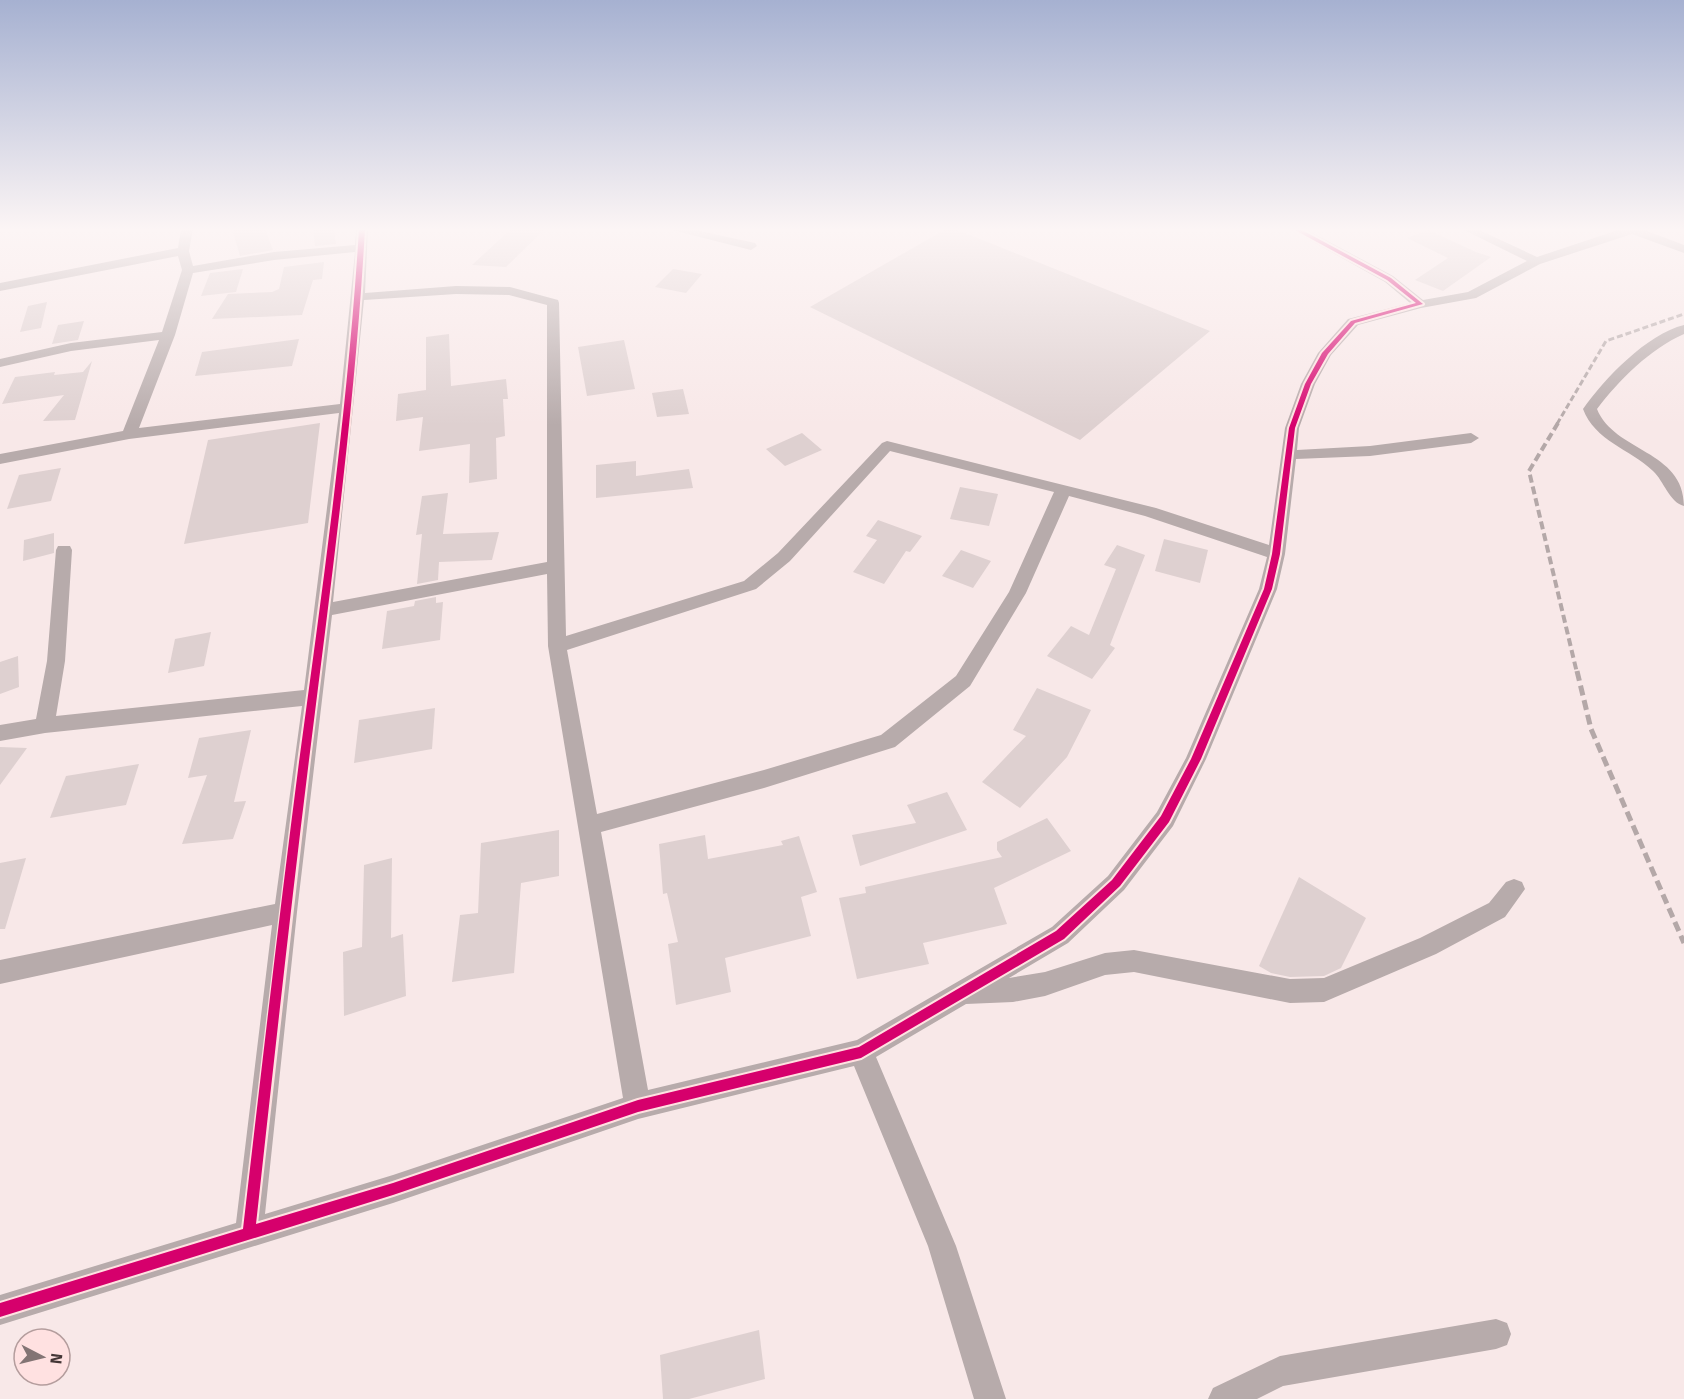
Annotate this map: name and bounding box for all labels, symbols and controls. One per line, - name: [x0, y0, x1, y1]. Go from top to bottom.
- north arrow: [12, 1327, 72, 1387]
- text: N: [46, 1352, 66, 1365]

